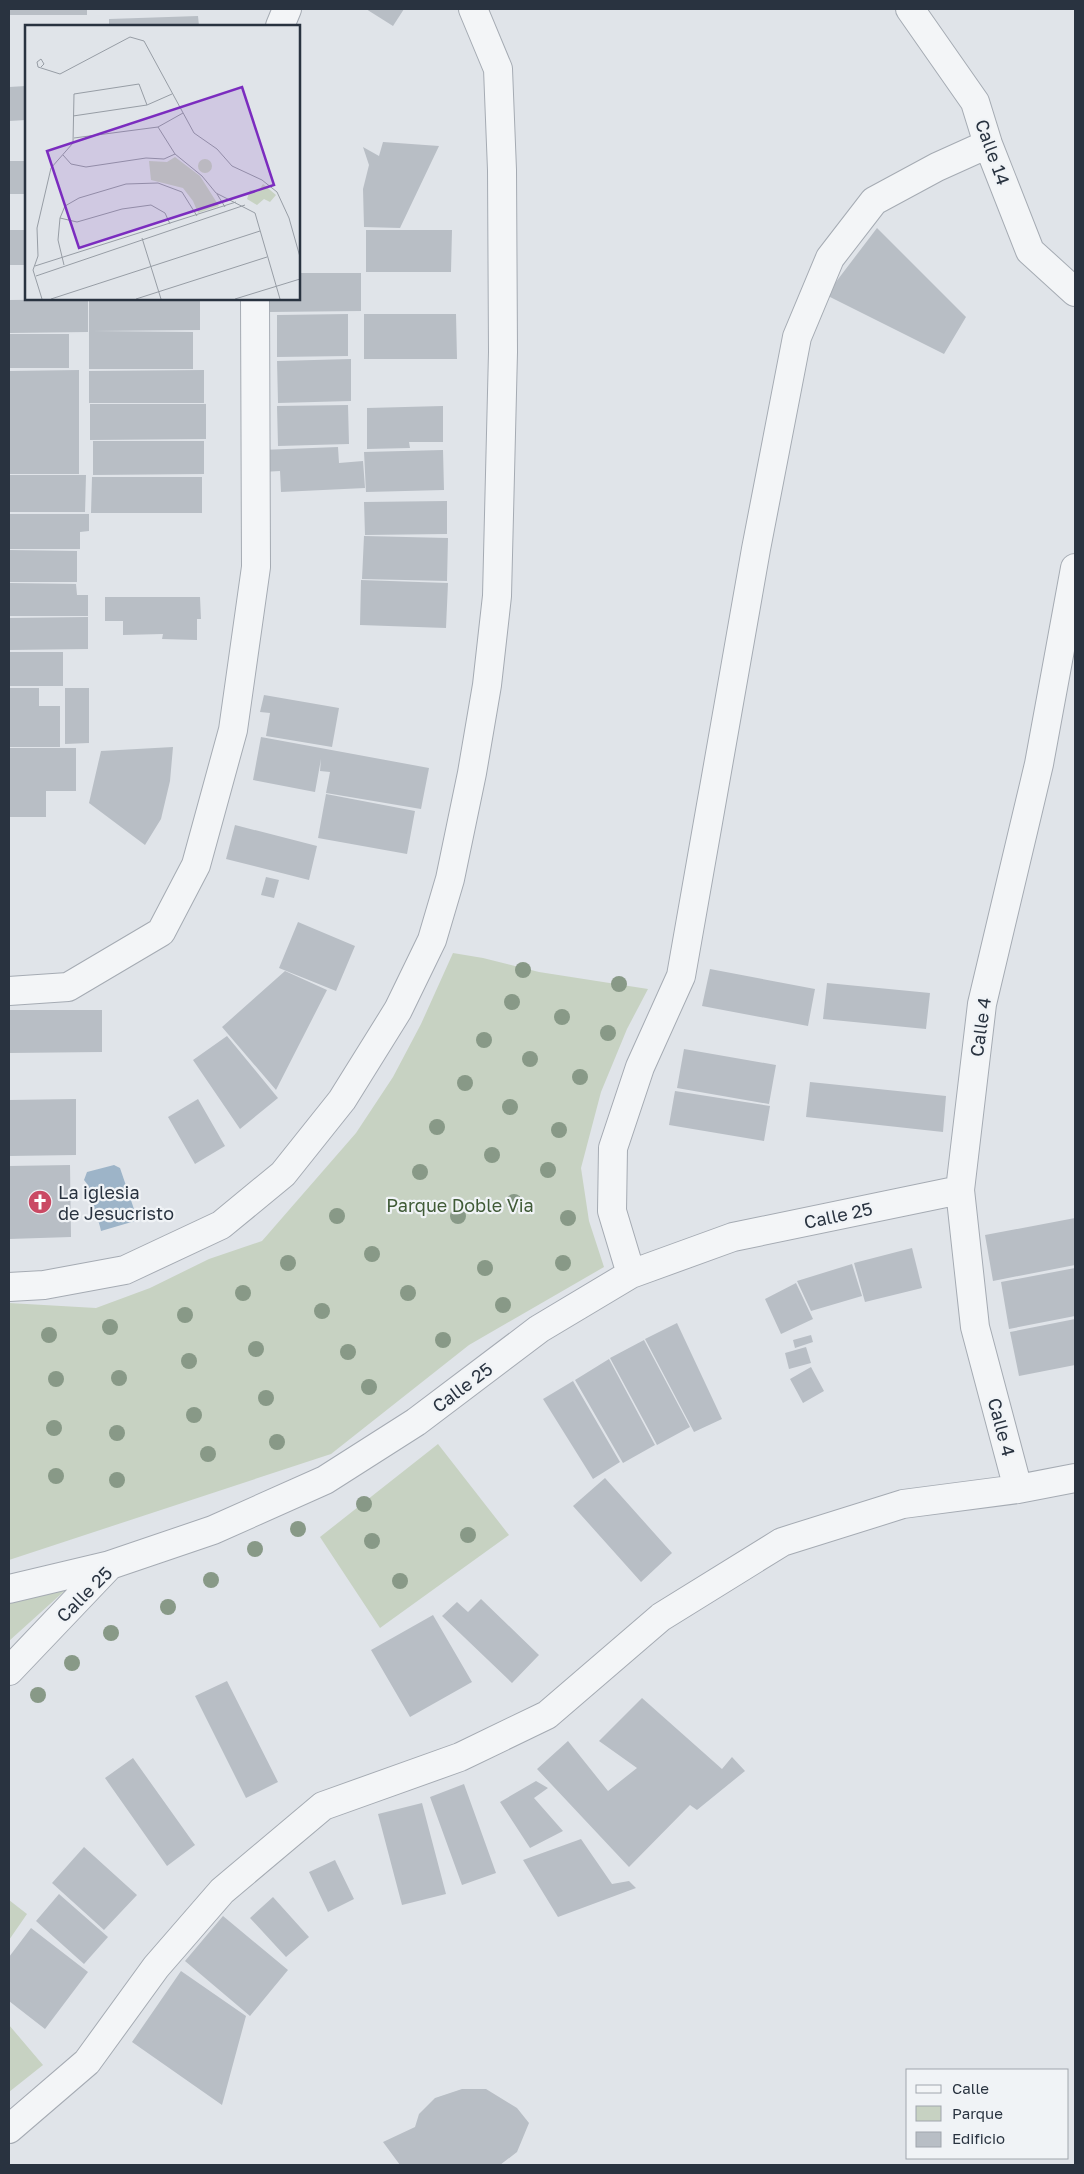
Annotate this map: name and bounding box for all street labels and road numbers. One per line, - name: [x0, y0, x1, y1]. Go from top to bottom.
- street label: Calle 14: [971, 116, 1015, 188]
- street label: Calle 4: [965, 996, 995, 1058]
- street label: Calle 25: [802, 1197, 874, 1233]
- street label: Calle 25: [428, 1357, 496, 1417]
- street label: Calle 4: [984, 1395, 1020, 1459]
- street label: Calle 25: [52, 1562, 116, 1626]

